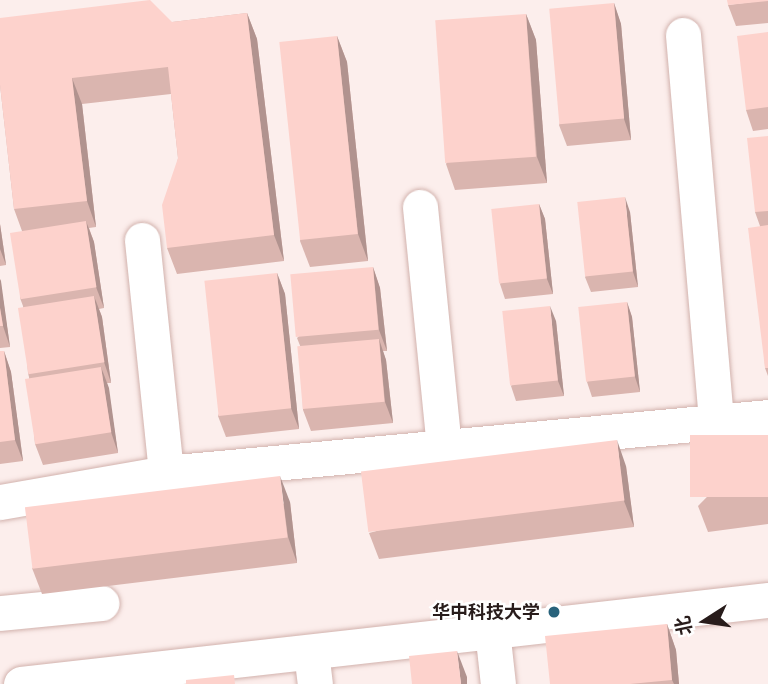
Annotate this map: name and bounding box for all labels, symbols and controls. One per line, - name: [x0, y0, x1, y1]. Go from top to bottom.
- north arrow: [670, 586, 740, 656]
- place label: 华中科技大学: [432, 601, 540, 623]
- marker: 华中科技大学: [546, 604, 562, 620]
- text: 北: [671, 614, 697, 637]

